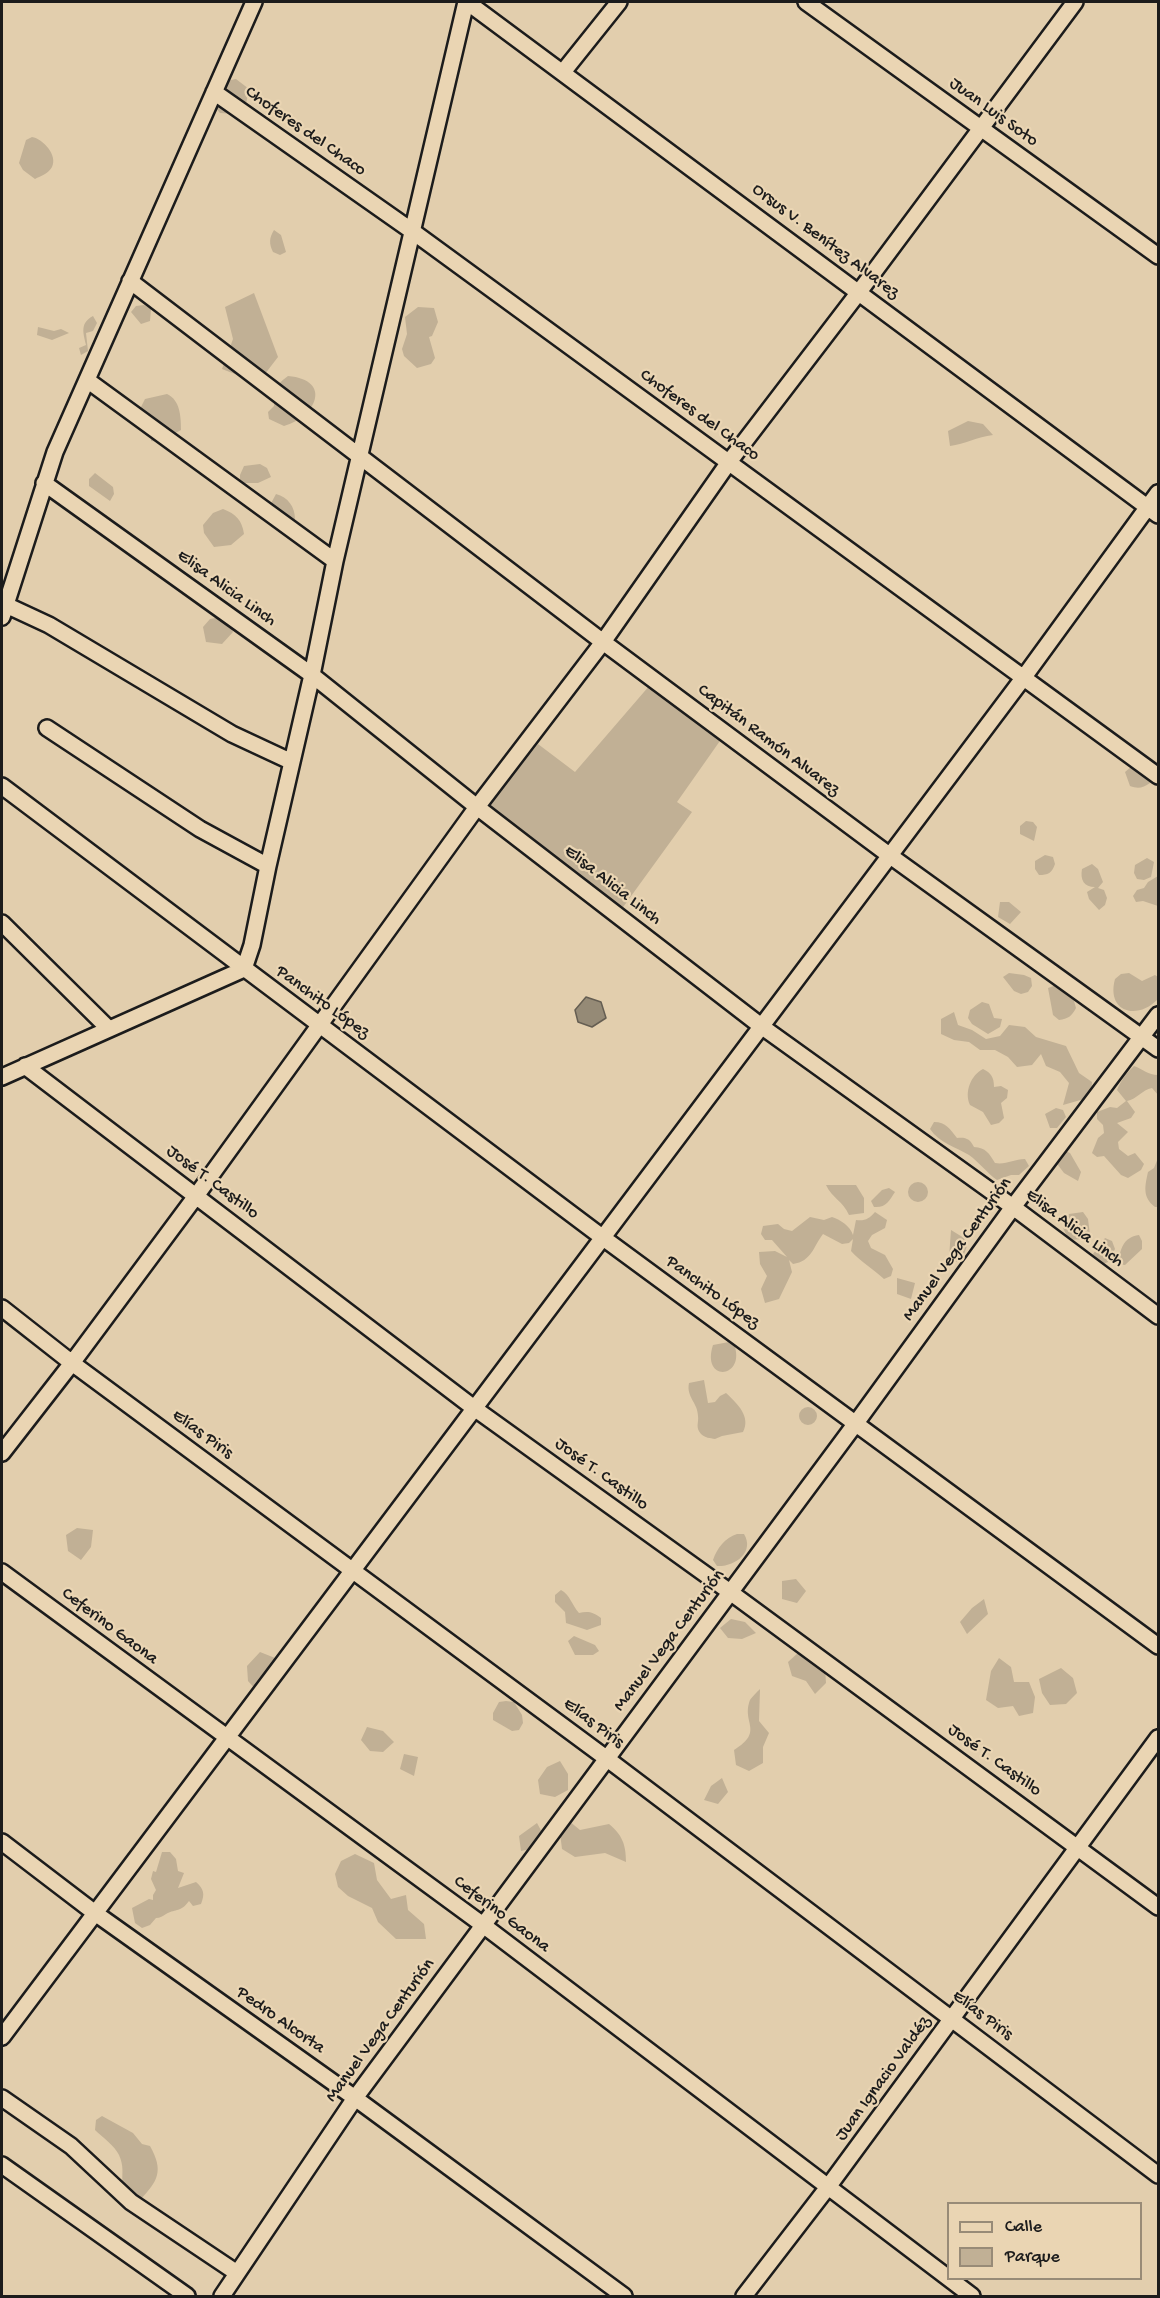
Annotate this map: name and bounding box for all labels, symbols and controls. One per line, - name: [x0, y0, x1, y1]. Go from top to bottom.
- street label: Juan Luis Soto: [944, 73, 1042, 153]
- street label: Choferes del Chaco: [240, 82, 370, 182]
- street label: Orsus V. Benítez Alvarez: [747, 180, 903, 304]
- street label: Choferes del Chaco: [635, 365, 763, 467]
- street label: Elisa Alicia Linch: [172, 546, 280, 632]
- street label: Capitán Ramón Alvarez: [692, 680, 844, 802]
- street label: Elisa Alicia Linch: [559, 841, 665, 931]
- street label: Panchito López: [271, 962, 373, 1044]
- street label: José T. Castillo: [161, 1141, 263, 1225]
- street label: Manuel Vega Centurión: [899, 1174, 1017, 1326]
- street label: Elisa Alicia Linch: [1021, 1185, 1127, 1273]
- street label: Panchito López: [661, 1252, 763, 1334]
- street label: Elías Piris: [167, 1405, 237, 1465]
- street label: José T. Castillo: [550, 1434, 652, 1516]
- street label: Manuel Vega Centurión: [610, 1566, 730, 1716]
- street label: Ceferino Gaona: [56, 1584, 162, 1670]
- street label: Elías Piris: [558, 1694, 628, 1754]
- street label: José T. Castillo: [943, 1720, 1045, 1802]
- street label: Ceferino Gaona: [448, 1872, 554, 1958]
- street label: Manuel Vega Centurión: [322, 1955, 440, 2107]
- street label: Pedro Alcorta: [231, 1982, 329, 2060]
- street label: Elías Piris: [947, 1986, 1017, 2046]
- street label: Juan Ignacio Valdéz: [831, 2012, 937, 2146]
- legend: [947, 2202, 1142, 2280]
- text: Calle: [1005, 2217, 1042, 2238]
- text: Parque: [1005, 2247, 1060, 2268]

